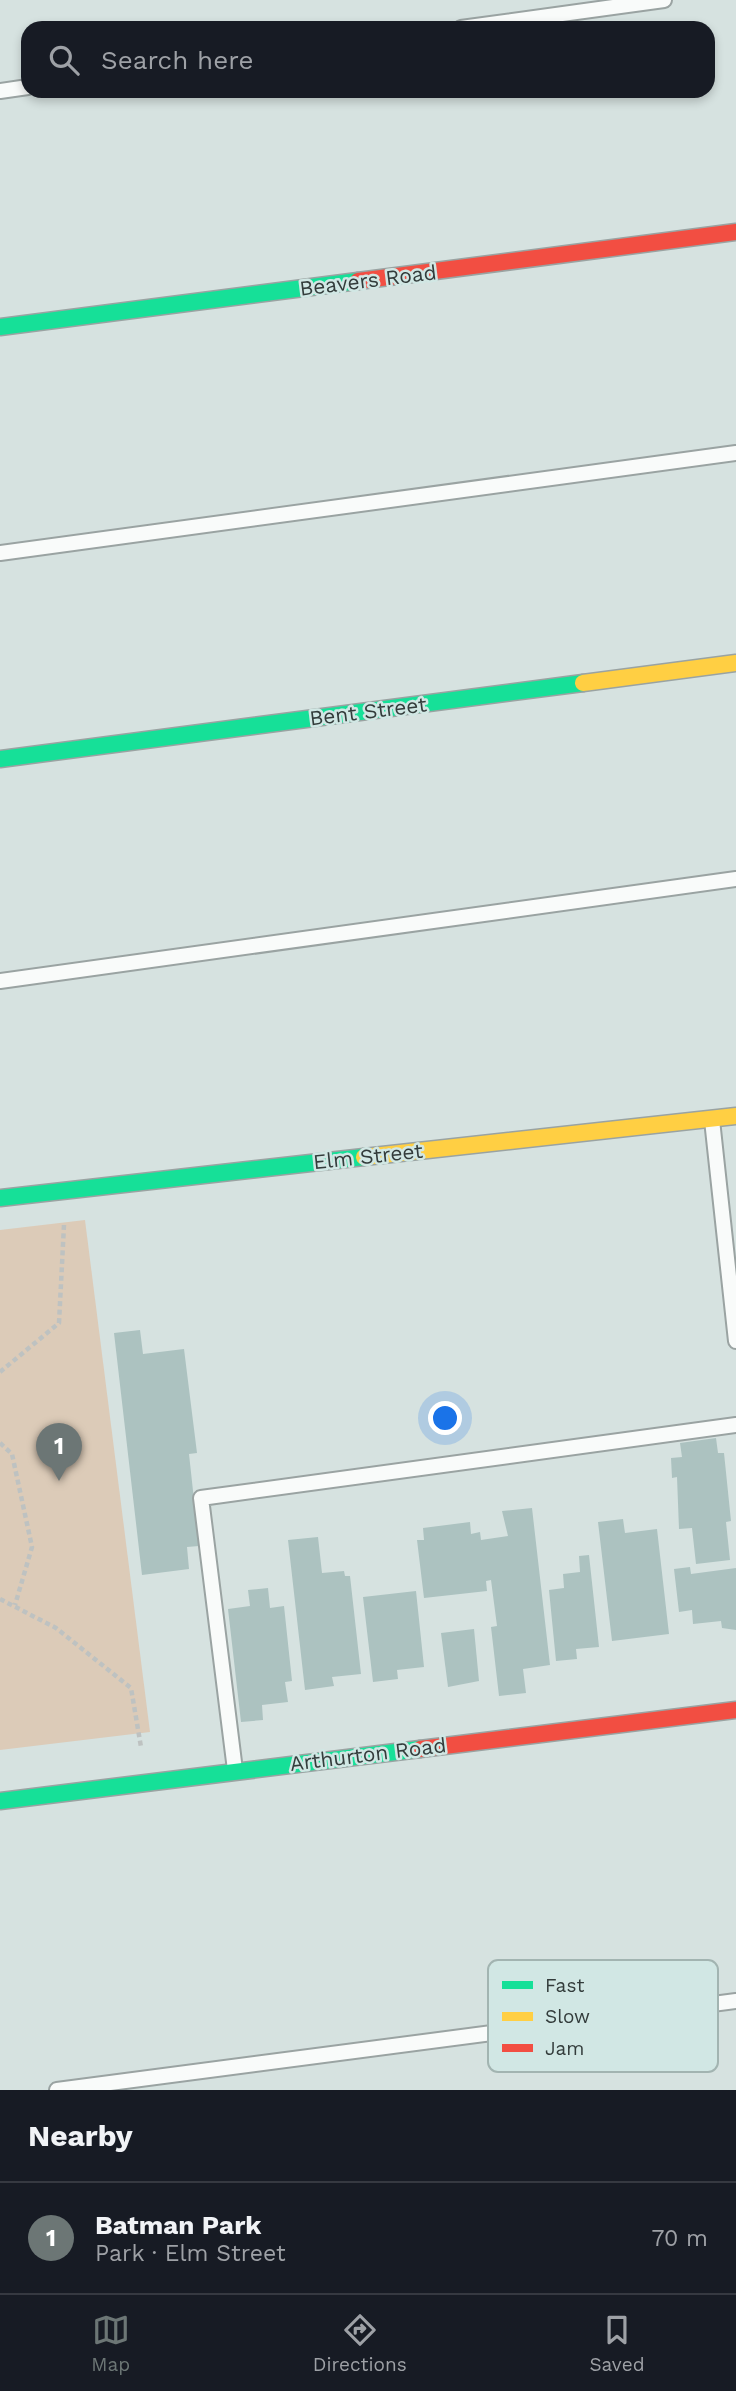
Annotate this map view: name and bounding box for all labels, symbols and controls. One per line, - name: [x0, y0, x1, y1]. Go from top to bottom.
- search box: [21, 21, 715, 98]
- icon: search: [45, 41, 83, 79]
- text: Search here: [101, 45, 253, 75]
- street label: Beavers Road: [298, 259, 438, 301]
- street label: Bent Street: [308, 691, 428, 731]
- street label: Elm Street: [312, 1138, 424, 1174]
- your location: [428, 1401, 462, 1435]
- pin: 1: [36, 1423, 82, 1481]
- street label: Arthurton Road: [288, 1732, 448, 1776]
- legend: [488, 1960, 718, 2072]
- text: Fast: [545, 1974, 584, 1997]
- text: Slow: [545, 2005, 590, 2028]
- text: Jam: [545, 2037, 584, 2060]
- text: Nearby: [28, 2118, 133, 2153]
- text: Batman Park: [95, 2210, 262, 2240]
- text: 1: [46, 2225, 56, 2252]
- text: 70 m: [651, 2225, 708, 2252]
- text: Park · Elm Street: [95, 2240, 286, 2267]
- tab: Map: [91, 2311, 130, 2376]
- tab: Directions: [313, 2311, 407, 2376]
- tab: Saved: [589, 2311, 645, 2376]

